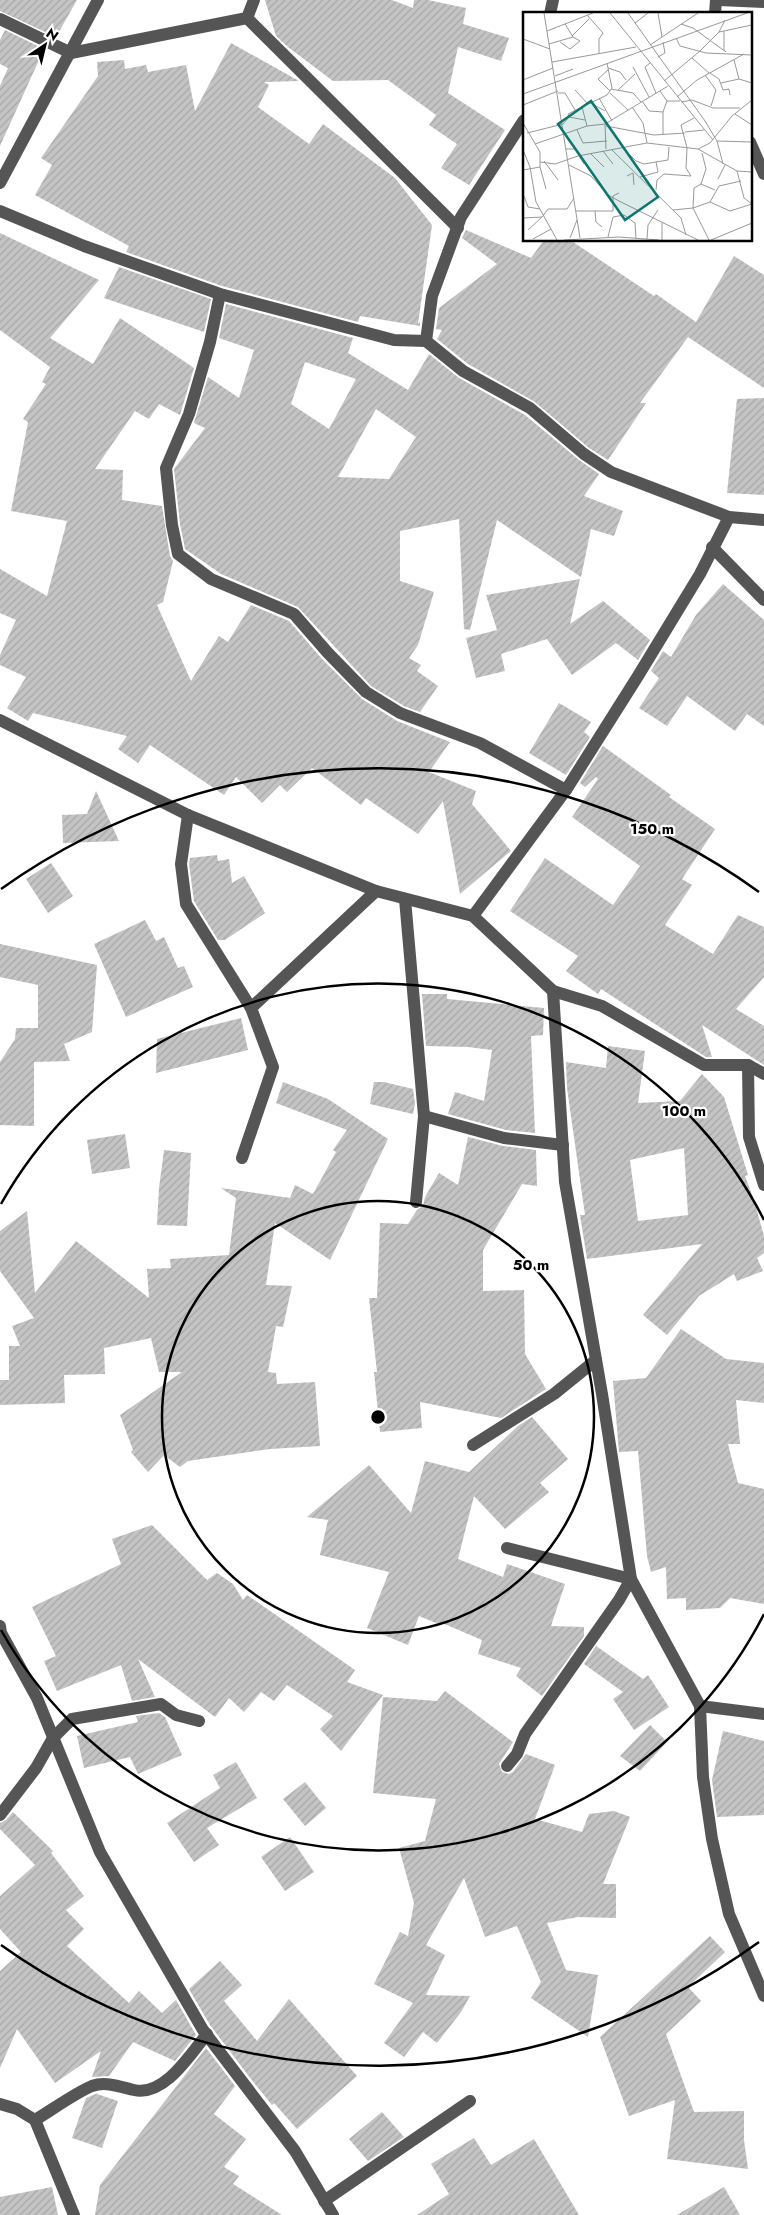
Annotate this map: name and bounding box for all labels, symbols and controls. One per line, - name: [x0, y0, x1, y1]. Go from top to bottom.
- inset map: [523, 12, 752, 241]
- north arrow: [20, 20, 70, 70]
- text: N: [42, 23, 63, 46]
- text: 150 m: [630, 818, 674, 840]
- text: 100 m: [662, 1100, 706, 1122]
- text: 50 m: [513, 1254, 549, 1276]
- centre of rings: [369, 1408, 387, 1426]

